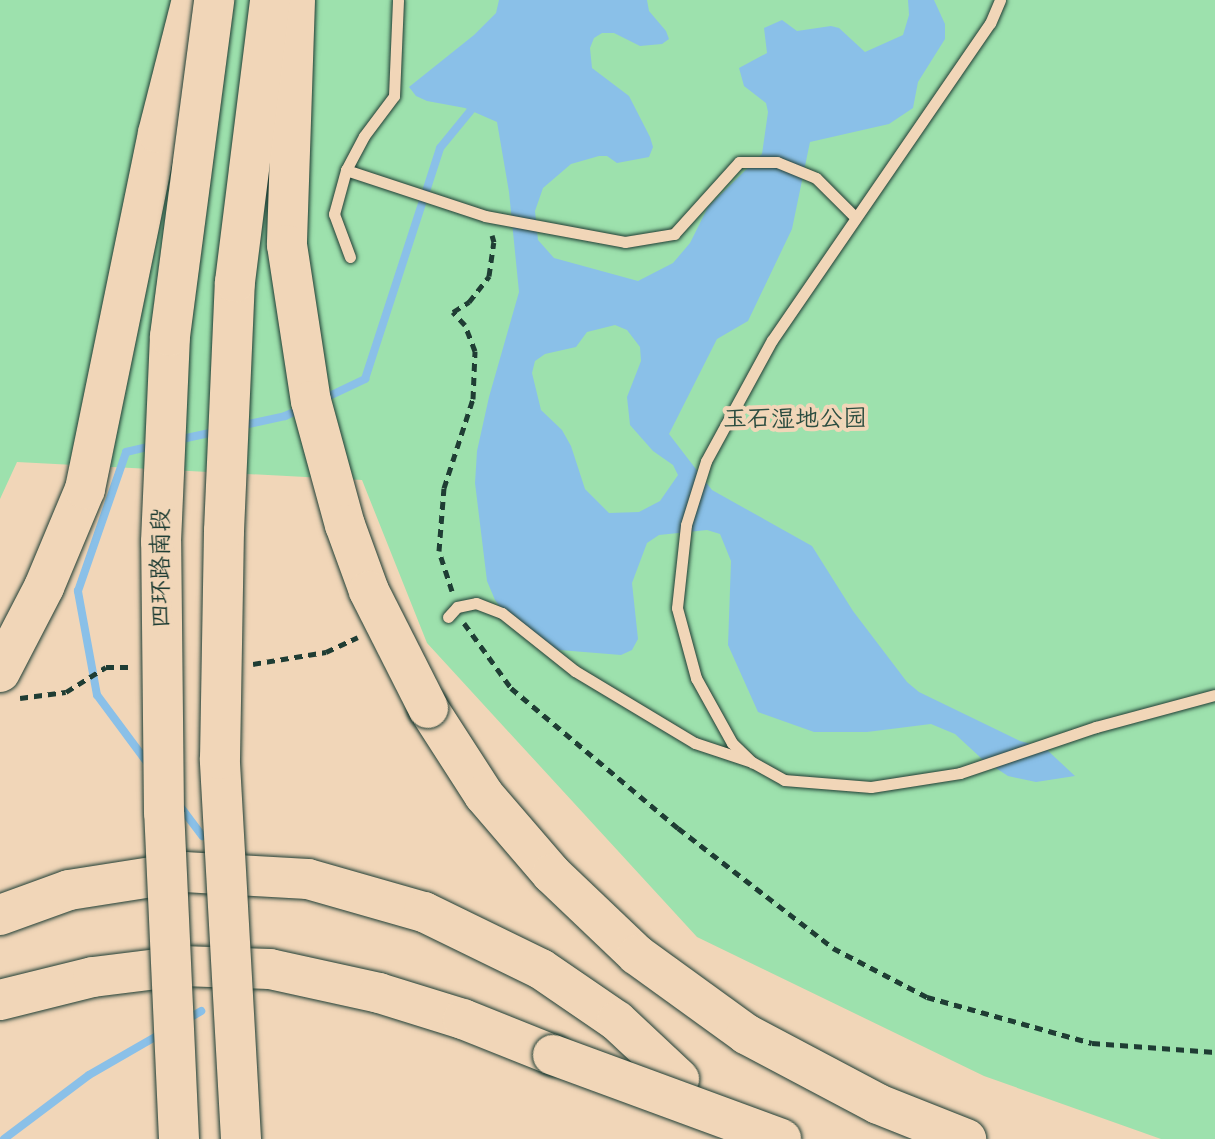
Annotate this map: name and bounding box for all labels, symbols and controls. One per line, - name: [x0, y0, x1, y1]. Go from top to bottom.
- park label: 玉石湿地公园: [723, 406, 867, 434]
- street label: 四环路南段: [148, 508, 176, 628]

